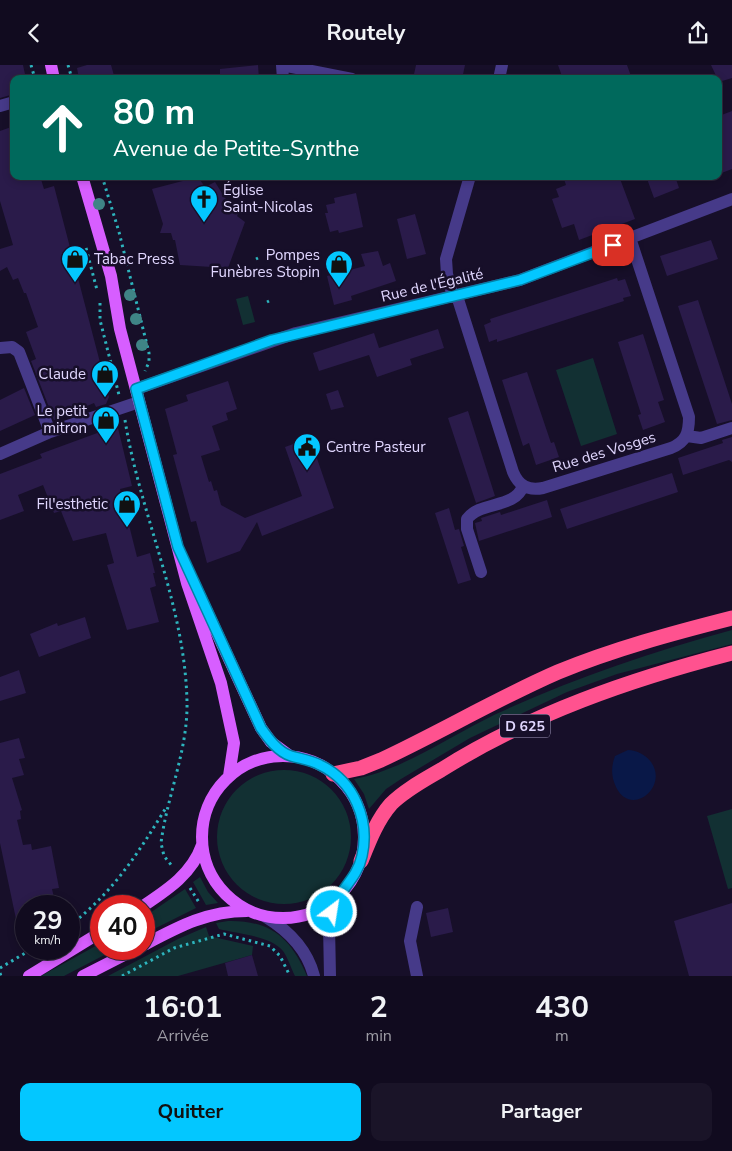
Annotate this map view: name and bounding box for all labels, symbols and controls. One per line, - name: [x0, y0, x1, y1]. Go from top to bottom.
- text: Routely: [327, 18, 405, 48]
- icon: back: [20, 19, 48, 47]
- icon: share: [684, 19, 712, 47]
- text: 80 m: [113, 89, 195, 136]
- icon: ahead: [30, 95, 95, 160]
- text: Avenue de Petite-Synthe: [113, 134, 359, 164]
- place label: Église Saint-Nicolas: [223, 180, 313, 217]
- church icon: Église Saint-Nicolas: [189, 184, 219, 223]
- pin: [592, 224, 634, 266]
- icon: arrive: [599, 231, 627, 259]
- shop icon: Tabac Press: [60, 244, 90, 283]
- place label: Pompes Funèbres Stopin: [211, 245, 320, 282]
- place label: Tabac Press: [94, 249, 174, 269]
- shop icon: Pompes Funèbres Stopin: [324, 249, 354, 288]
- street label: Rue de l'Égalité: [379, 263, 485, 307]
- shop icon: Claude: [90, 359, 120, 398]
- place label: Claude: [38, 364, 86, 384]
- place label: Le petit mitron: [36, 401, 88, 438]
- shop icon: Le petit mitron: [91, 405, 121, 444]
- street label: Rue des Vosges: [550, 427, 658, 477]
- public building icon: Centre Pasteur: [292, 432, 322, 471]
- place label: Centre Pasteur: [326, 437, 426, 457]
- shop icon: Fil'esthetic: [112, 489, 142, 528]
- place label: Fil'esthetic: [37, 494, 108, 514]
- road number: D 625: [500, 714, 550, 737]
- position arrow: [305, 885, 357, 937]
- speed limit sign: 40: [90, 895, 155, 960]
- text: 29: [32, 904, 63, 938]
- text: km/h: [34, 932, 61, 948]
- text: 16:01: [143, 987, 222, 1028]
- text: 2: [370, 987, 388, 1028]
- text: 430: [535, 987, 589, 1028]
- text: Arrivée: [157, 1025, 209, 1047]
- text: min: [365, 1025, 392, 1047]
- text: m: [555, 1025, 569, 1047]
- button: Quitter: [20, 1083, 361, 1141]
- button: Partager: [371, 1083, 712, 1141]

